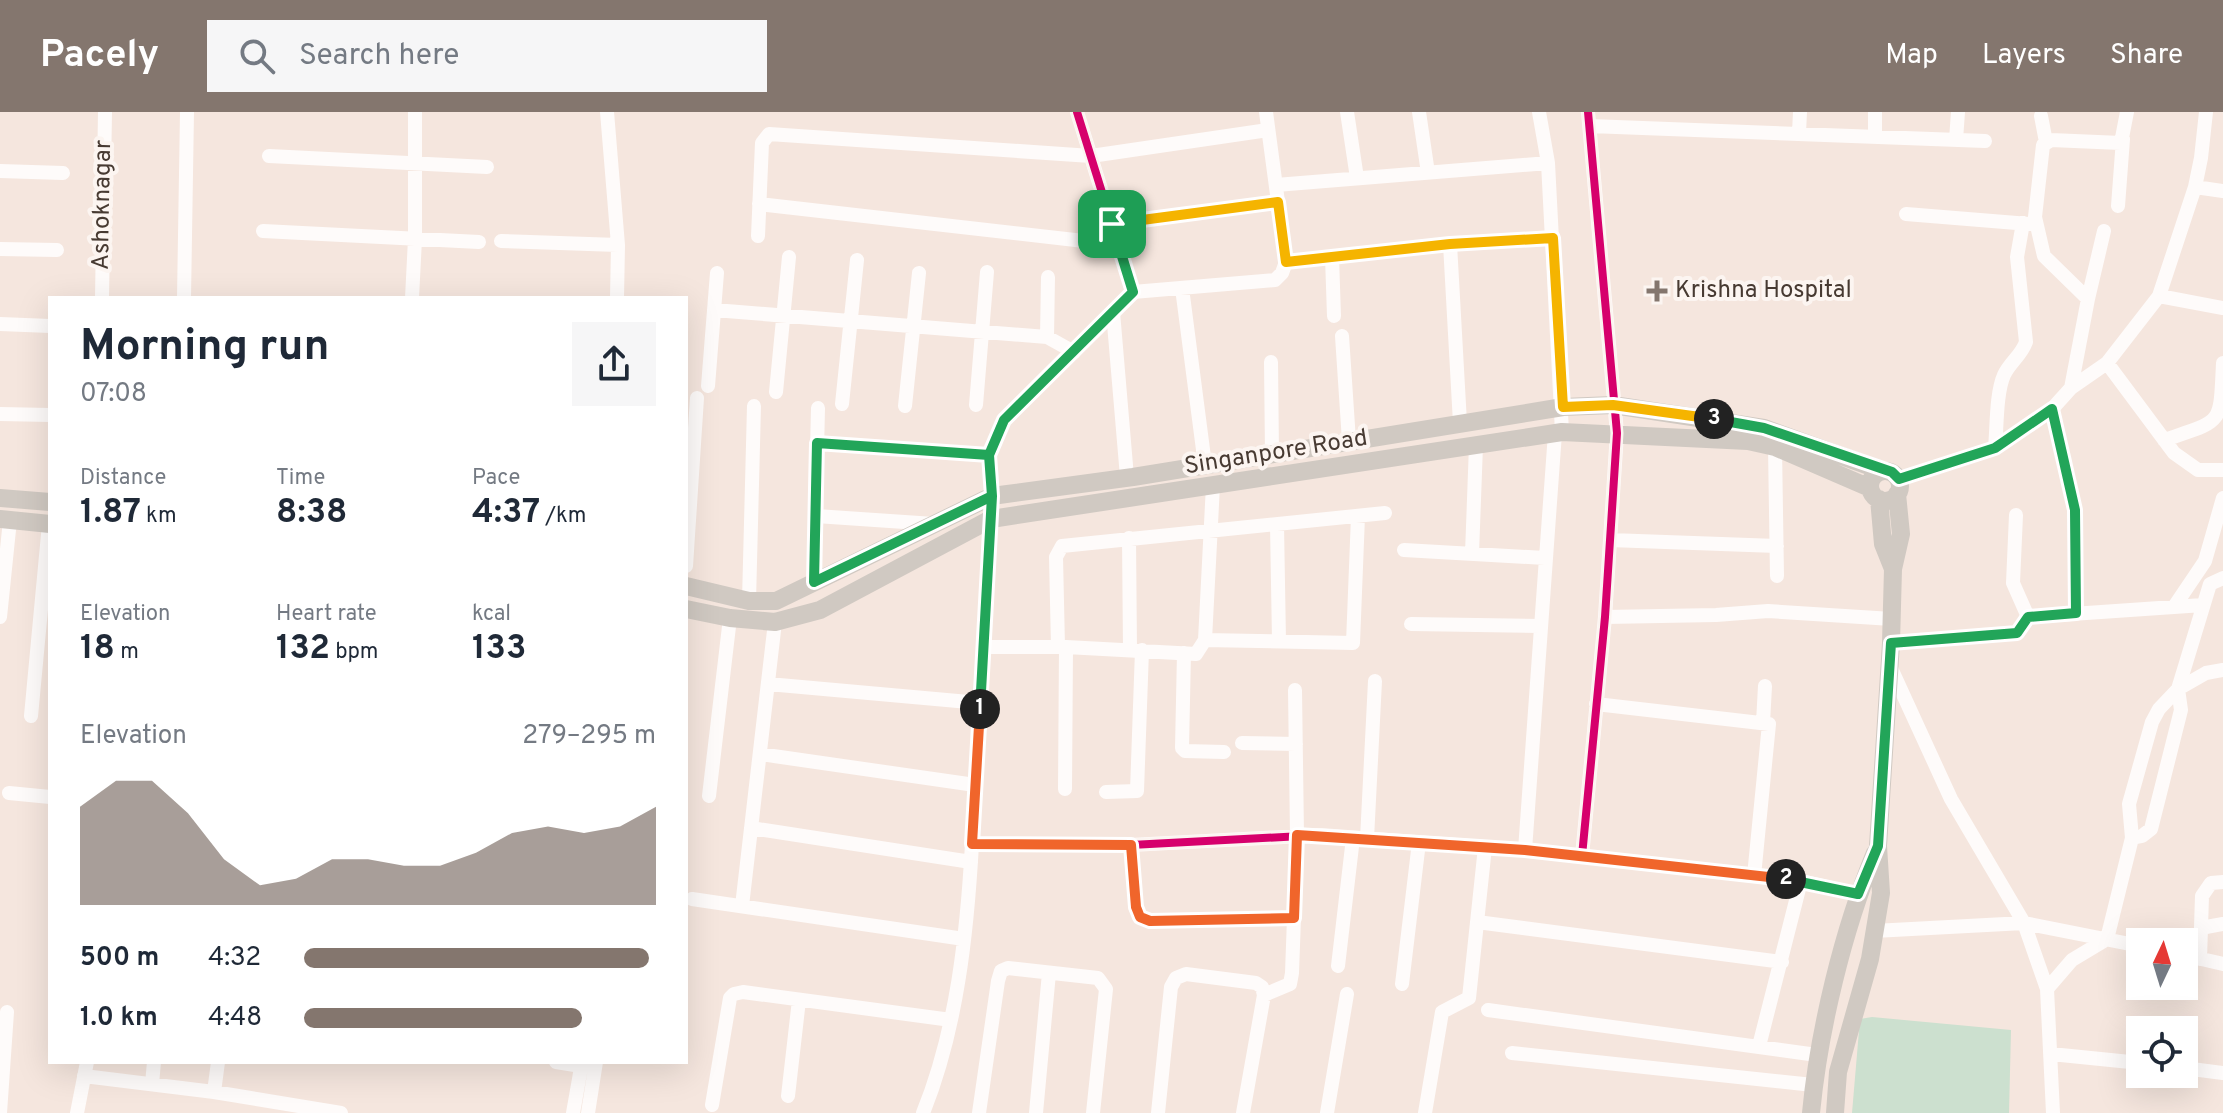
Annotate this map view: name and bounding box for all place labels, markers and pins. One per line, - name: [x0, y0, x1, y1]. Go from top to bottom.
- pin: [1078, 190, 1146, 258]
- place label: Krishna Hospital: [1675, 276, 1852, 306]
- marker: Krishna Hospital: [1646, 280, 1668, 302]
- pin: 3: [1694, 399, 1734, 439]
- pin: 1: [960, 689, 1000, 729]
- pin: 2: [1766, 859, 1806, 899]

